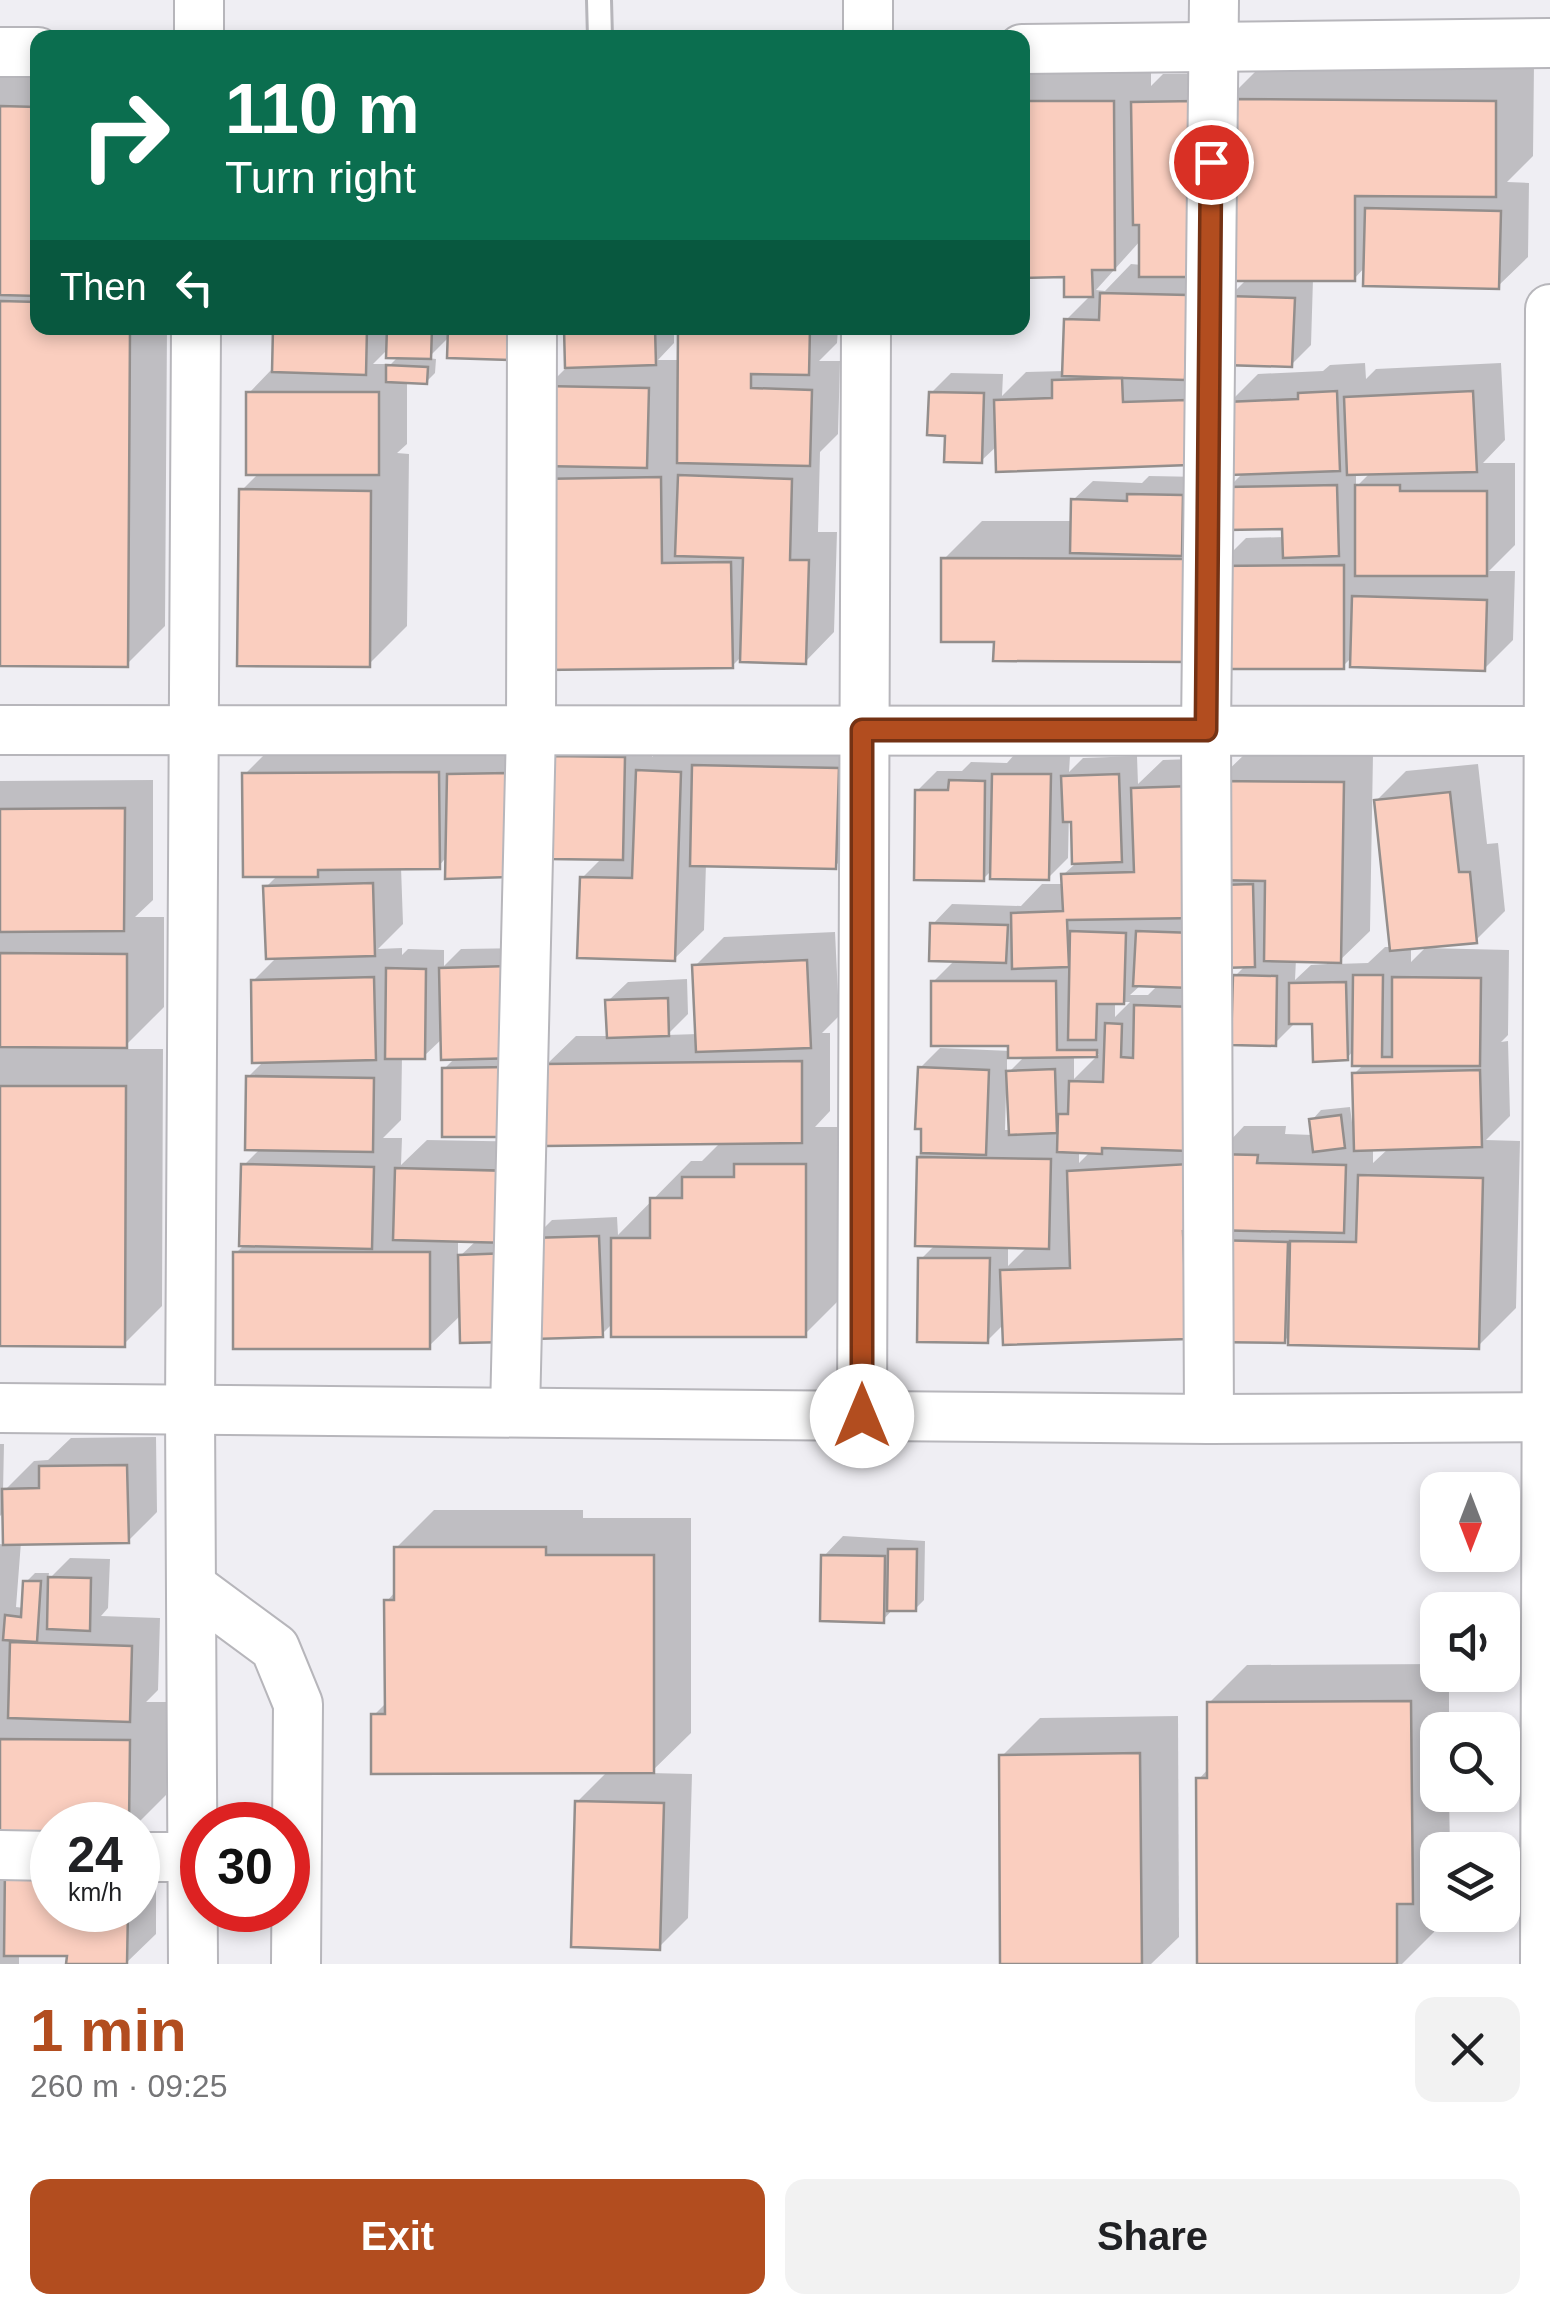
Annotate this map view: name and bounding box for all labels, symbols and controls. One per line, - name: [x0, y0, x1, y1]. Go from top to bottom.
- icon: right: [60, 70, 190, 200]
- text: 110 m: [225, 70, 420, 148]
- pin: [1169, 120, 1254, 205]
- icon: arrive: [1184, 135, 1239, 190]
- text: Turn right: [225, 152, 416, 203]
- icon: left: [167, 260, 222, 315]
- text: Then: [60, 266, 147, 308]
- position arrow: [810, 1364, 914, 1468]
- north arrow: [1420, 1472, 1520, 1572]
- map controls: [1420, 1472, 1520, 1932]
- button: sound: [1420, 1592, 1520, 1692]
- button: search: [1420, 1712, 1520, 1812]
- speed limit sign: 30: [180, 1802, 310, 1932]
- text: 24: [67, 1827, 123, 1883]
- button: layers: [1420, 1832, 1520, 1932]
- text: km/h: [68, 1878, 122, 1906]
- text: 1 min: [30, 1997, 187, 2064]
- button: close: [1415, 1997, 1520, 2102]
- text: 260 m · 09:25: [30, 2068, 227, 2104]
- button: Exit: [30, 2179, 765, 2294]
- button: Share: [785, 2179, 1520, 2294]

